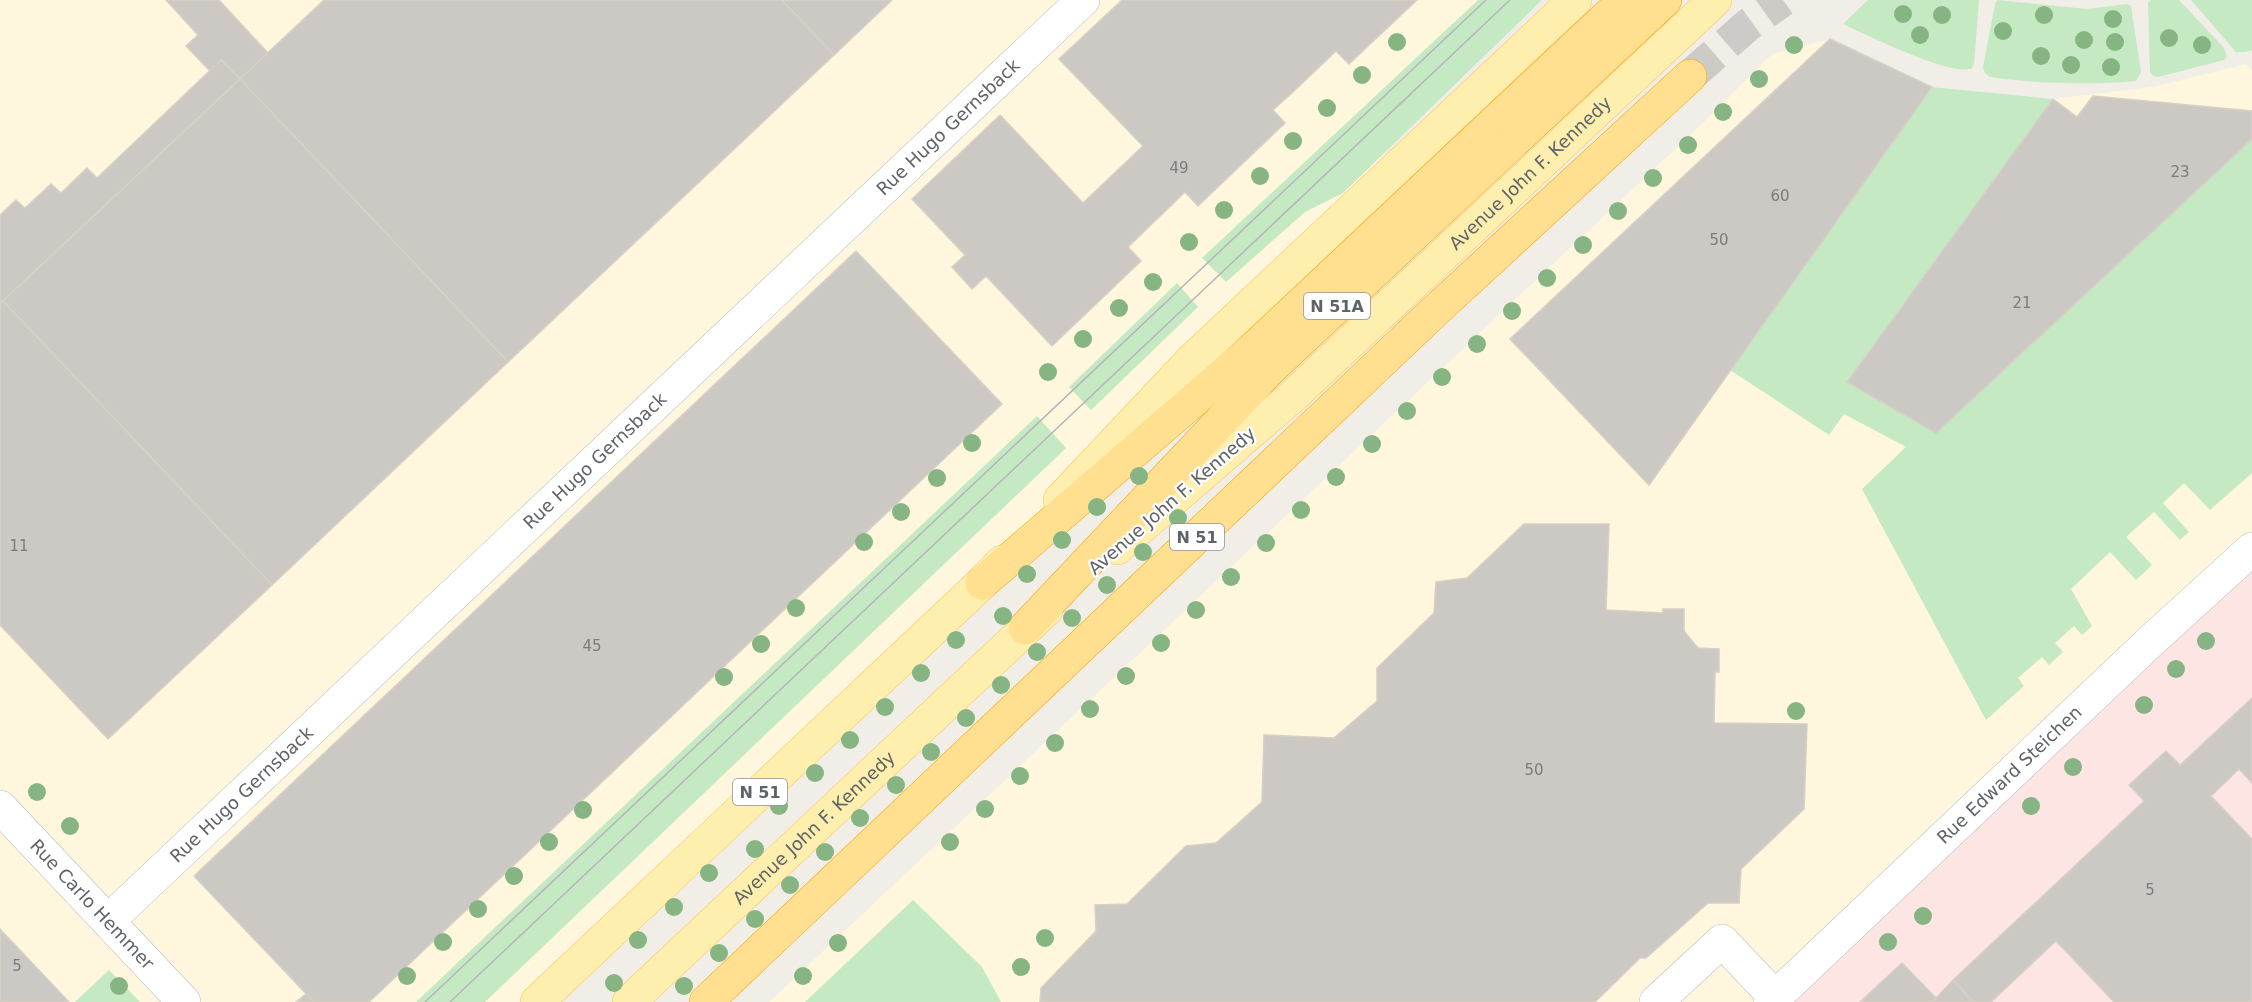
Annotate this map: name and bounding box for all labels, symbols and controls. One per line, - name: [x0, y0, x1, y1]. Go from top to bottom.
- street label: Rue Hugo Gernsback: [872, 54, 1024, 199]
- street label: Avenue John F. Kennedy: [1445, 92, 1616, 254]
- house number: 49: [1169, 159, 1189, 177]
- house number: 23: [2170, 163, 2190, 181]
- house number: 60: [1770, 187, 1790, 205]
- house number: 50: [1709, 231, 1729, 249]
- road number: N 51A: [1304, 293, 1370, 319]
- house number: 21: [2012, 294, 2032, 312]
- street label: Rue Hugo Gernsback: [519, 388, 671, 533]
- street label: Avenue John F. Kennedy: [1084, 422, 1260, 579]
- road number: N 51: [1170, 524, 1224, 550]
- house number: 11: [9, 537, 29, 555]
- house number: 45: [582, 637, 602, 655]
- street label: Rue Edward Steichen: [1933, 701, 2086, 848]
- street label: Rue Hugo Gernsback: [166, 721, 318, 867]
- street label: Avenue John F. Kennedy: [728, 746, 899, 909]
- house number: 50: [1524, 761, 1544, 779]
- road number: N 51: [733, 779, 787, 805]
- street label: Rue Carlo Hemmer: [26, 835, 159, 974]
- house number: 5: [2145, 881, 2155, 899]
- house number: 5: [12, 957, 22, 975]

